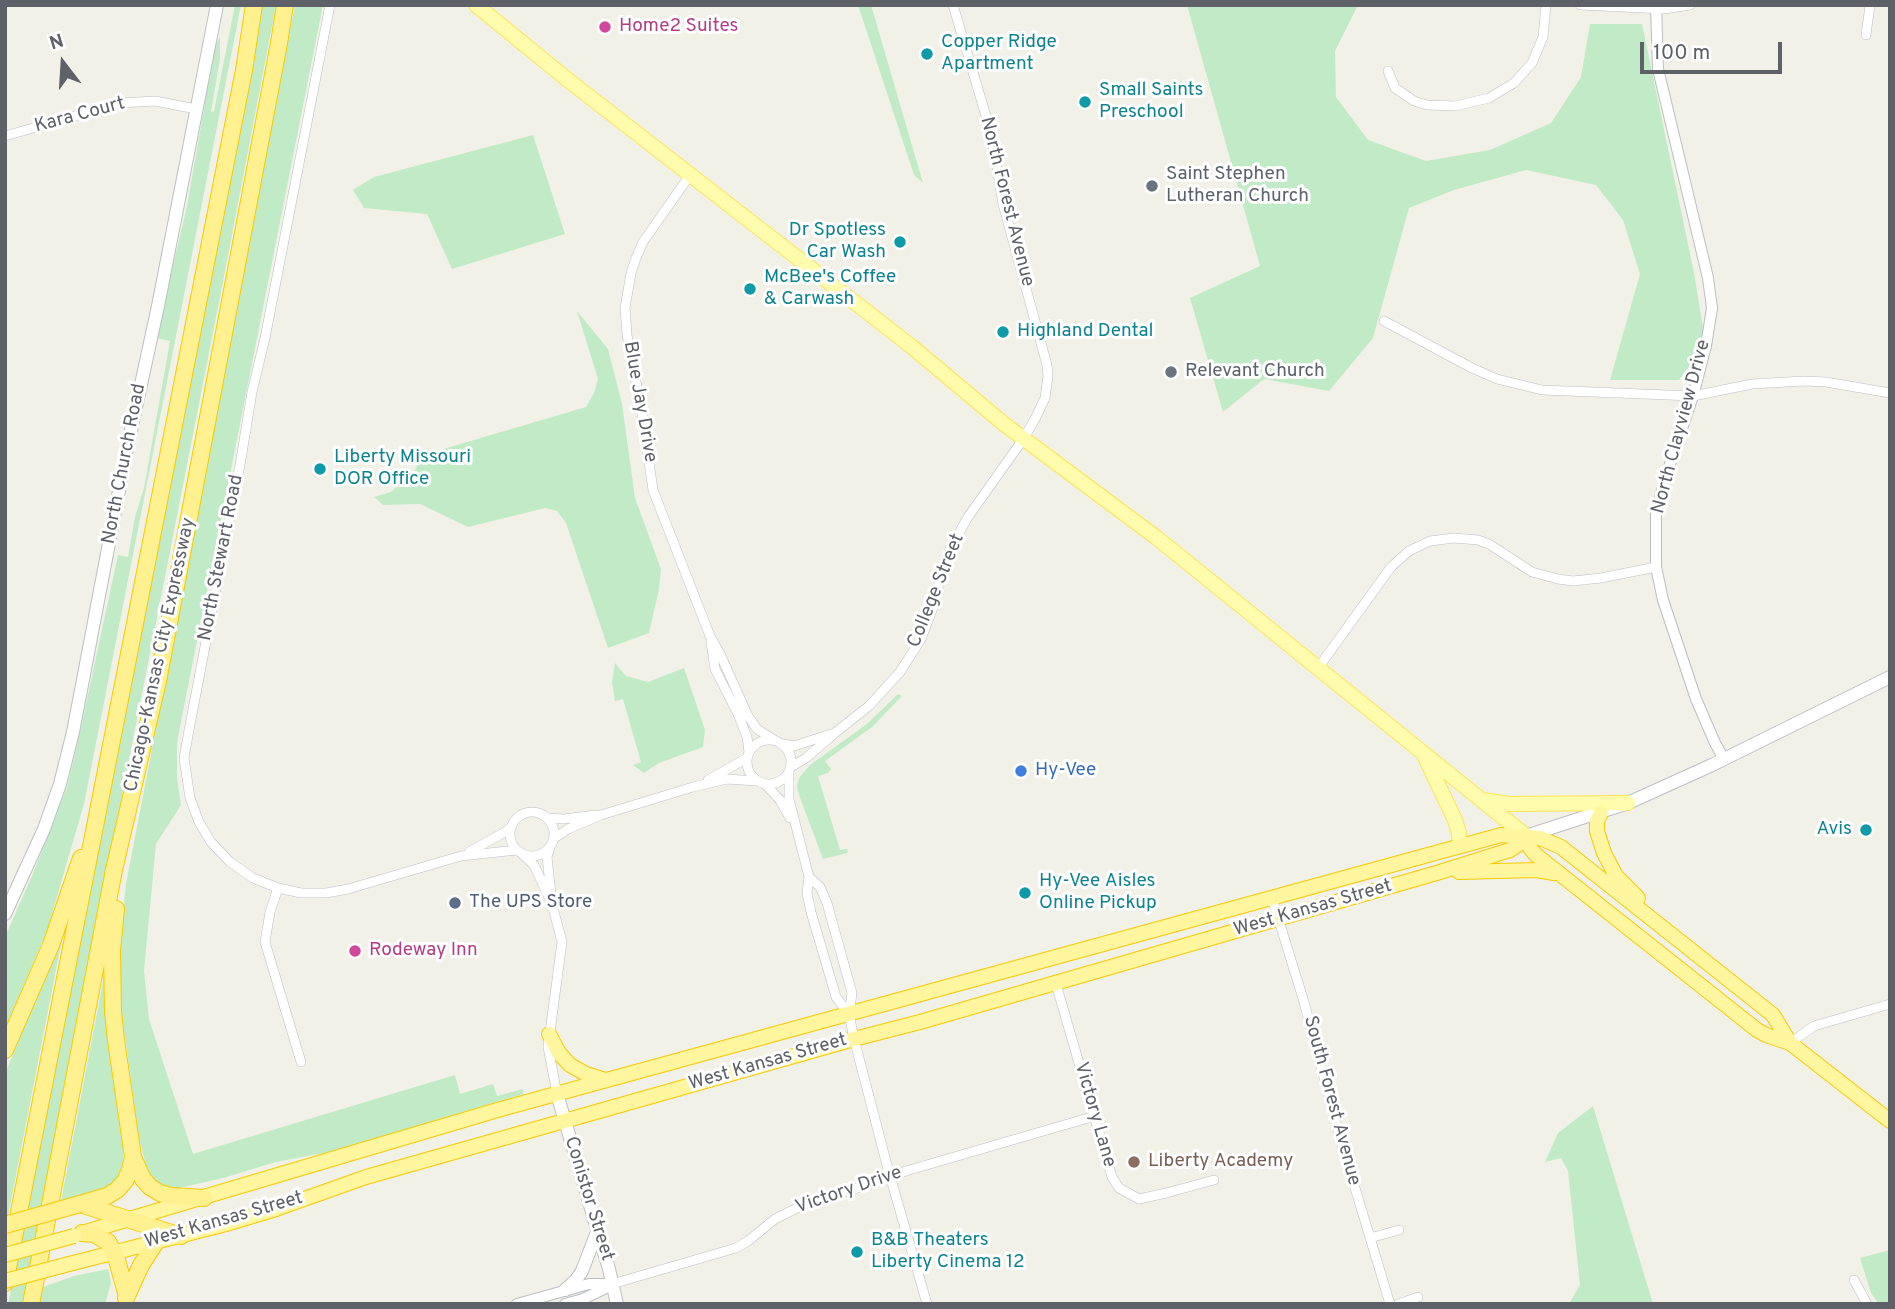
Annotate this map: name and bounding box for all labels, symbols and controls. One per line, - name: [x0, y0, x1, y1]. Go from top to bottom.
- place label: Home2 Suites: [619, 16, 738, 38]
- marker: Home2 Suites: [597, 19, 613, 35]
- north arrow: [28, 28, 98, 98]
- scale bar: [1643, 28, 1785, 72]
- text: N: [47, 29, 67, 56]
- place label: Copper Ridge Apartment: [941, 32, 1057, 76]
- text: 100 m: [1653, 40, 1710, 67]
- marker: Copper Ridge Apartment: [919, 46, 935, 62]
- place label: Small Saints Preschool: [1099, 80, 1204, 124]
- street label: Kara Court: [32, 93, 128, 139]
- marker: Small Saints Preschool: [1077, 94, 1093, 110]
- street label: North Forest Avenue: [974, 115, 1038, 289]
- place label: Saint Stephen Lutheran Church: [1166, 164, 1309, 208]
- marker: Saint Stephen Lutheran Church: [1144, 178, 1160, 194]
- place label: Dr Spotless Car Wash: [789, 220, 886, 264]
- marker: Dr Spotless Car Wash: [892, 234, 908, 250]
- place label: McBee's Coffee & Carwash: [764, 267, 896, 311]
- marker: McBee's Coffee & Carwash: [742, 281, 758, 297]
- place label: Highland Dental: [1017, 321, 1153, 343]
- marker: Highland Dental: [995, 324, 1011, 340]
- street label: North Clayview Drive: [1648, 338, 1716, 516]
- street label: Blue Jay Drive: [617, 340, 661, 464]
- place label: Relevant Church: [1185, 361, 1325, 383]
- marker: Relevant Church: [1163, 364, 1179, 380]
- street label: North Church Road: [98, 382, 152, 546]
- place label: Liberty Missouri DOR Office: [334, 447, 471, 491]
- marker: Liberty Missouri DOR Office: [312, 461, 328, 477]
- street label: North Stewart Road: [195, 473, 249, 643]
- street label: Chicago-Kansas City Expressway: [121, 516, 201, 794]
- street label: College Street: [904, 531, 970, 651]
- place label: Hy-Vee: [1035, 760, 1096, 782]
- marker: Hy-Vee: [1013, 763, 1029, 779]
- place label: Avis: [1817, 819, 1852, 841]
- marker: Avis: [1858, 822, 1874, 838]
- place label: Hy-Vee Aisles Online Pickup: [1039, 871, 1157, 915]
- street label: West Kansas Street: [1231, 875, 1395, 943]
- marker: Hy-Vee Aisles Online Pickup: [1017, 885, 1033, 901]
- place label: The UPS Store: [469, 892, 592, 914]
- marker: The UPS Store: [447, 895, 463, 911]
- place label: Rodeway Inn: [369, 940, 478, 962]
- marker: Rodeway Inn: [347, 943, 363, 959]
- street label: South Forest Avenue: [1297, 1014, 1365, 1188]
- street label: West Kansas Street: [686, 1029, 850, 1097]
- street label: Victory Lane: [1068, 1060, 1120, 1170]
- street label: Conistor Street: [558, 1134, 618, 1264]
- place label: Liberty Academy: [1148, 1151, 1293, 1173]
- marker: Liberty Academy: [1126, 1154, 1142, 1170]
- street label: Victory Drive: [793, 1162, 905, 1220]
- street label: West Kansas Street: [142, 1187, 306, 1255]
- place label: B&B Theaters Liberty Cinema 12: [871, 1230, 1025, 1274]
- marker: B&B Theaters Liberty Cinema 12: [849, 1244, 865, 1260]

